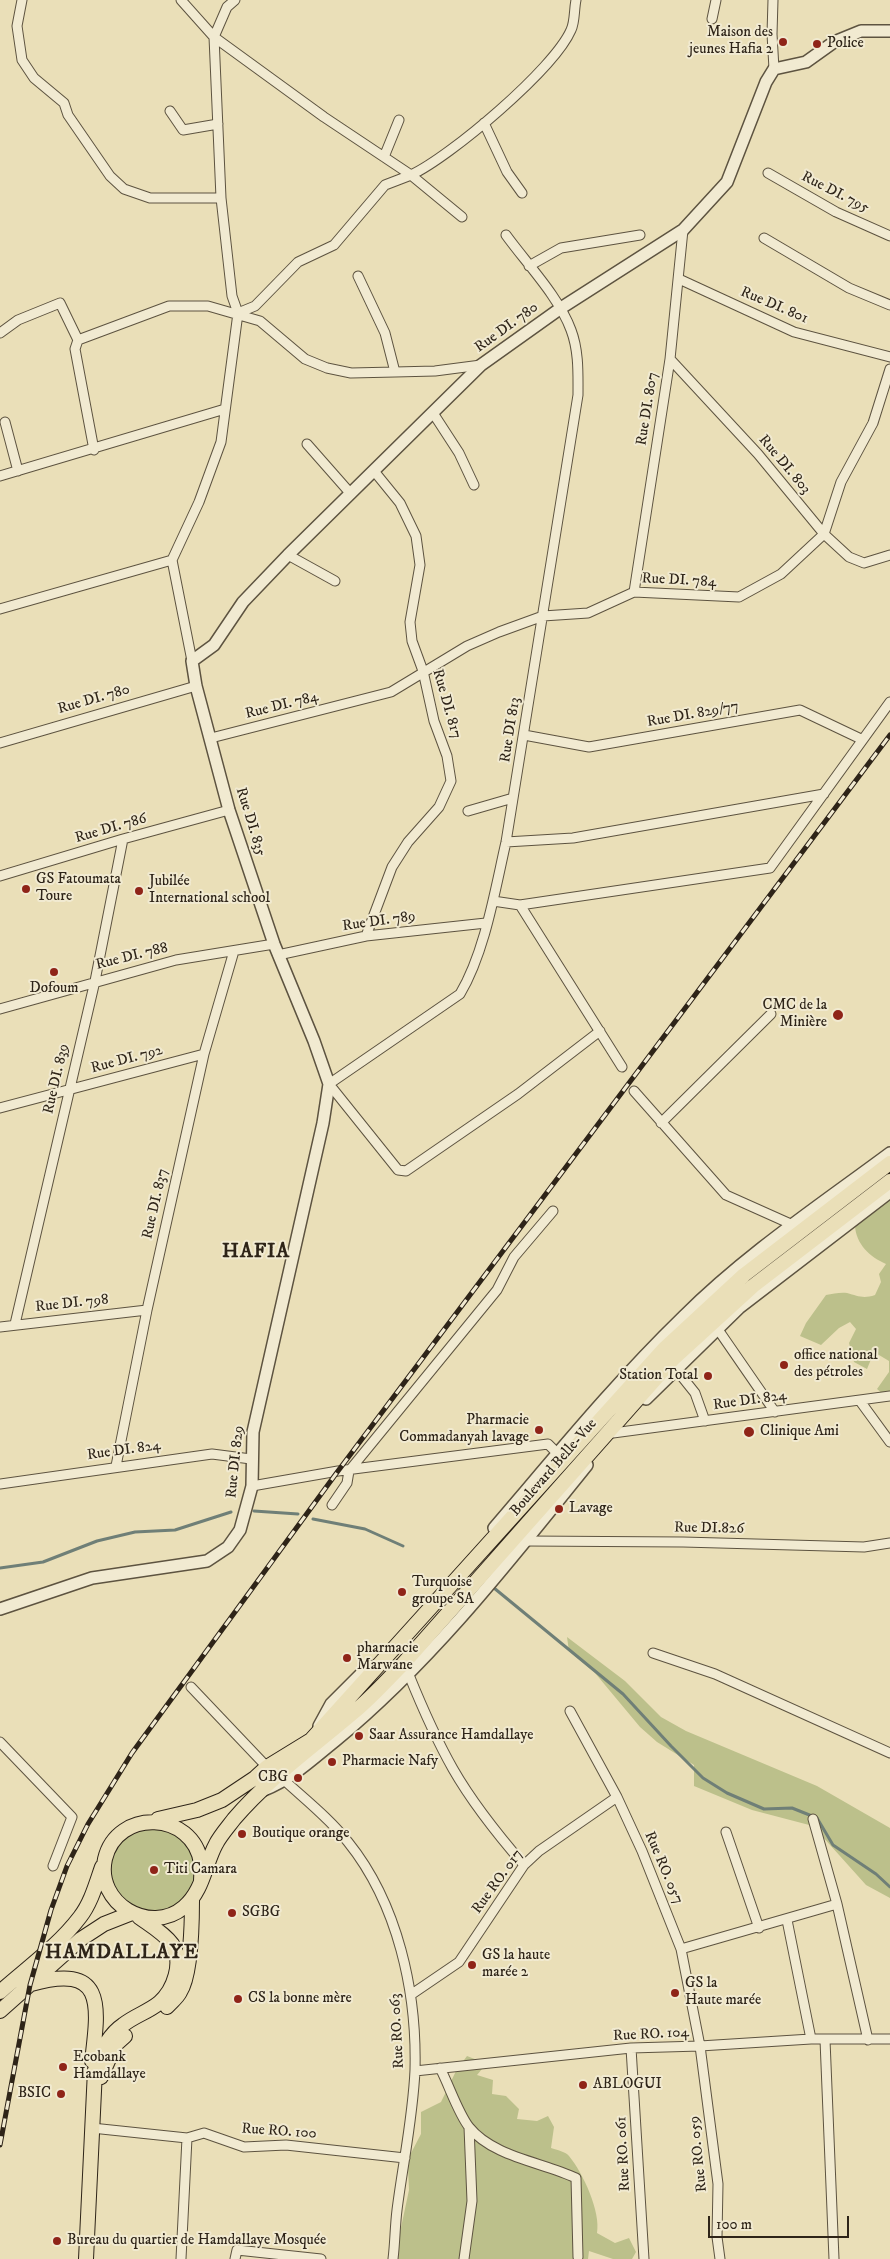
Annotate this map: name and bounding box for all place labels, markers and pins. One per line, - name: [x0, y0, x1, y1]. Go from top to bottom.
- place label: Maison des jeunes Hafia 2: [689, 24, 773, 59]
- place label: Police: [827, 35, 864, 53]
- marker: Maison des jeunes Hafia 2: [777, 36, 789, 48]
- marker: Police: [811, 38, 823, 50]
- place label: GS Fatoumata Toure: [36, 871, 121, 906]
- place label: Jubilée International school: [149, 873, 270, 908]
- marker: GS Fatoumata Toure: [20, 883, 32, 895]
- marker: Jubilée International school: [133, 885, 145, 897]
- marker: Dofoum: [48, 966, 60, 978]
- place label: Dofoum: [30, 980, 78, 998]
- place label: CMC de la Minière: [762, 997, 827, 1032]
- marker: CMC de la Minière: [831, 1008, 845, 1022]
- place label: office national des pétroles: [794, 1347, 878, 1382]
- marker: office national des pétroles: [778, 1359, 790, 1371]
- place label: Station Total: [619, 1367, 698, 1385]
- marker: Station Total: [702, 1370, 714, 1382]
- place label: Pharmacie Commadanyah lavage: [399, 1412, 529, 1447]
- place label: Clinique Ami: [760, 1423, 839, 1441]
- marker: Pharmacie Commadanyah lavage: [533, 1424, 545, 1436]
- marker: Clinique Ami: [742, 1425, 756, 1439]
- place label: Lavage: [569, 1500, 613, 1518]
- marker: Lavage: [553, 1503, 565, 1515]
- place label: Turquoise groupe SA: [412, 1574, 474, 1609]
- marker: Turquoise groupe SA: [396, 1586, 408, 1598]
- place label: pharmacie Marwane: [357, 1640, 418, 1675]
- marker: pharmacie Marwane: [341, 1652, 353, 1664]
- place label: Saar Assurance Hamdallaye: [369, 1727, 534, 1745]
- marker: Saar Assurance Hamdallaye: [353, 1730, 365, 1742]
- place label: Pharmacie Nafy: [342, 1753, 438, 1771]
- marker: Pharmacie Nafy: [326, 1756, 338, 1768]
- place label: CBG: [258, 1769, 288, 1787]
- marker: CBG: [292, 1772, 304, 1784]
- place label: Boutique orange: [252, 1825, 349, 1843]
- marker: Boutique orange: [236, 1828, 248, 1840]
- place label: Titi Camara: [164, 1861, 237, 1879]
- marker: Titi Camara: [148, 1864, 160, 1876]
- place label: SGBG: [242, 1904, 280, 1922]
- marker: SGBG: [226, 1907, 238, 1919]
- place label: GS la haute marée 2: [482, 1947, 550, 1982]
- marker: GS la haute marée 2: [466, 1959, 478, 1971]
- place label: GS la Haute marée: [685, 1975, 761, 2010]
- marker: GS la Haute marée: [669, 1987, 681, 1999]
- place label: CS la bonne mère: [248, 1990, 352, 2008]
- marker: CS la bonne mère: [232, 1993, 244, 2005]
- place label: Ecobank Hamdallaye: [73, 2049, 146, 2084]
- marker: Ecobank Hamdallaye: [57, 2061, 69, 2073]
- place label: ABLOGUI: [593, 2076, 662, 2094]
- marker: ABLOGUI: [577, 2079, 589, 2091]
- place label: BSIC: [18, 2085, 51, 2103]
- marker: BSIC: [55, 2088, 67, 2100]
- place label: Bureau du quartier de Hamdallaye Mosquée: [67, 2232, 326, 2250]
- marker: Bureau du quartier de Hamdallaye Mosquée: [51, 2235, 63, 2247]

